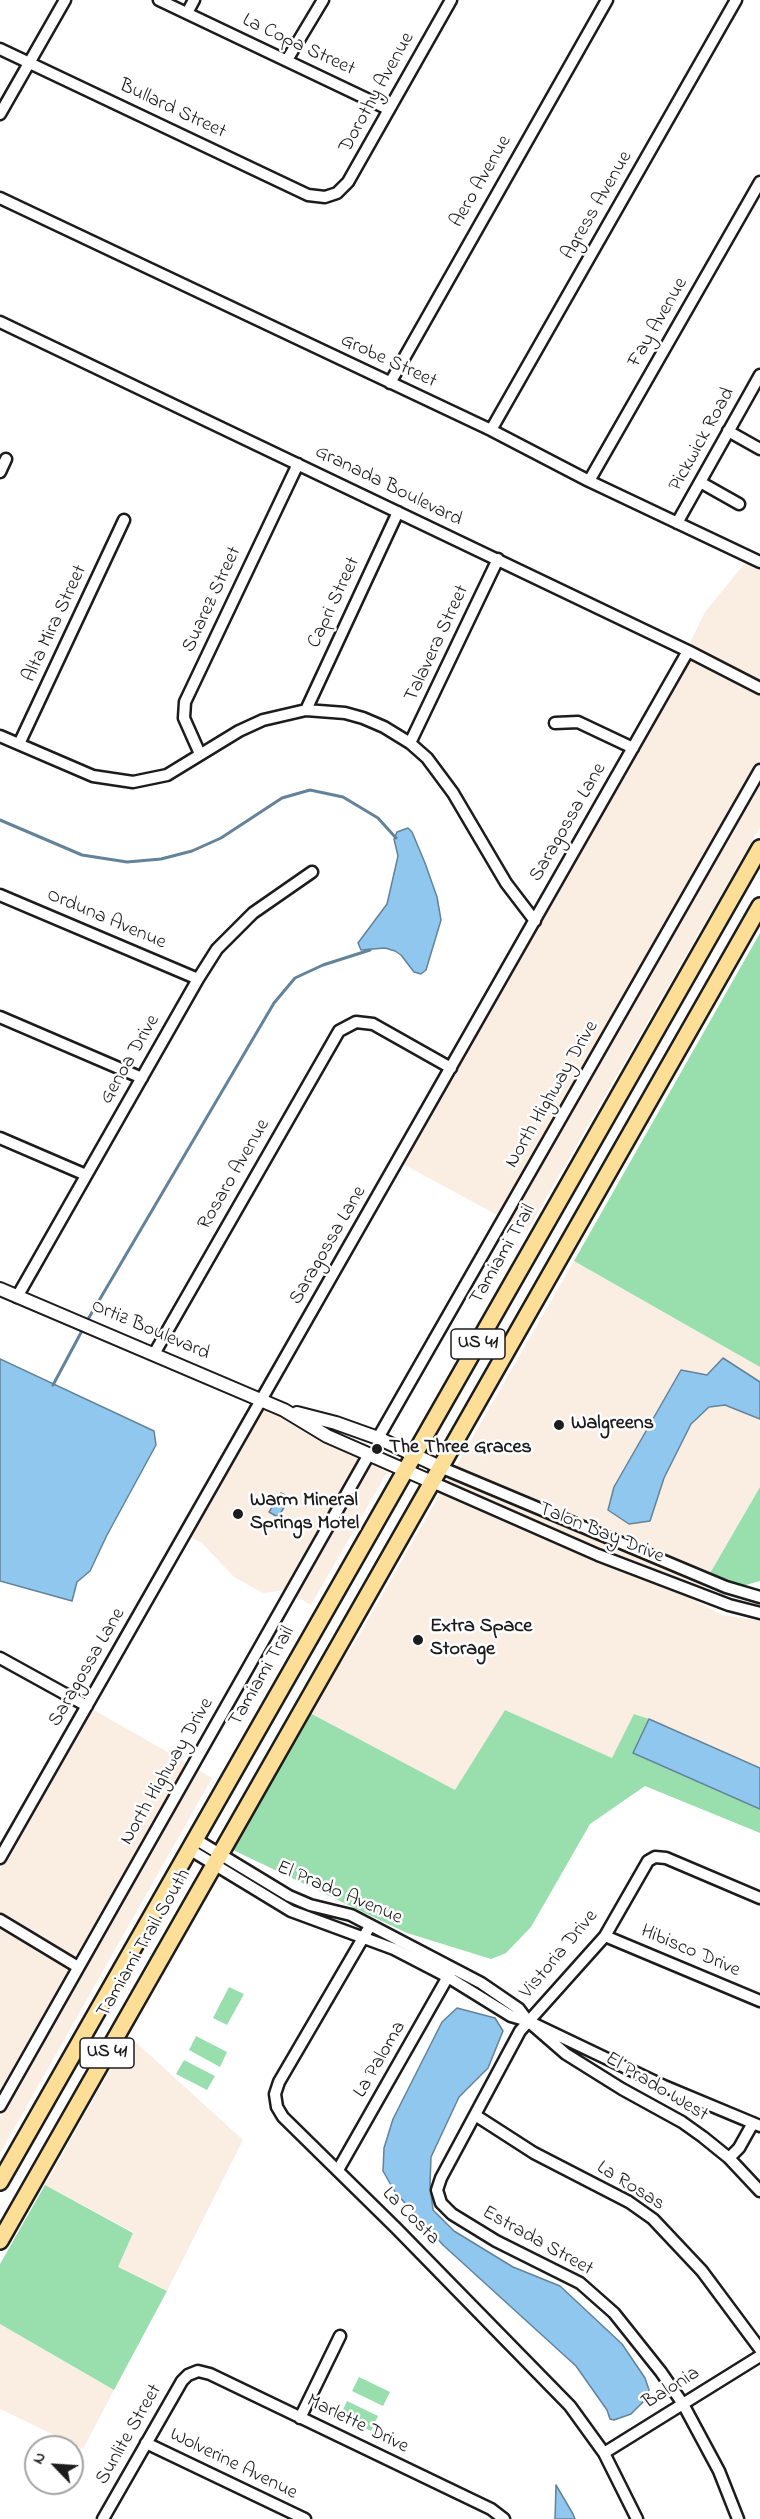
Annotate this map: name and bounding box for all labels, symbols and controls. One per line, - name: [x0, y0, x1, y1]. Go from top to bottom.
- street label: La Copa Street: [238, 9, 358, 83]
- street label: Dorothy Avenue: [335, 29, 421, 157]
- street label: Bullard Street: [115, 75, 229, 145]
- street label: Aero Avenue: [446, 132, 518, 232]
- street label: Agress Avenue: [557, 147, 639, 265]
- street label: Fay Avenue: [624, 274, 694, 372]
- street label: Grobe Street: [336, 329, 440, 395]
- street label: Pickwick Road: [665, 384, 741, 496]
- street label: Granada Boulevard: [310, 441, 466, 533]
- street label: Suarez Street: [178, 543, 248, 657]
- street label: Capri Street: [303, 554, 367, 652]
- street label: Alta Mira Street: [18, 562, 94, 686]
- street label: Talavera Street: [400, 582, 476, 706]
- street label: Saragossa Lane: [525, 759, 613, 887]
- street label: Orduna Avenue: [43, 884, 169, 956]
- street label: Genoa Drive: [96, 1011, 166, 1109]
- street label: North Highway Drive: [501, 1017, 605, 1173]
- street label: Rosaro Avenue: [194, 1115, 276, 1235]
- street label: Saragossa Lane: [285, 1182, 373, 1310]
- street label: Tamiami Trail: [466, 1201, 542, 1309]
- street label: Ortiz Boulevard: [87, 1295, 213, 1367]
- road number: US 41: [451, 1329, 505, 1359]
- place label: Walgreens: [571, 1413, 654, 1437]
- marker: Walgreens: [552, 1418, 566, 1432]
- place label: The Three Graces: [389, 1437, 532, 1461]
- marker: The Three Graces: [370, 1442, 384, 1456]
- place label: Warm Mineral Springs Motel: [250, 1490, 359, 1537]
- street label: Talon Bay Drive: [535, 1498, 667, 1570]
- marker: Warm Mineral Springs Motel: [231, 1507, 245, 1521]
- street label: Saragossa Lane: [44, 1604, 132, 1732]
- place label: Extra Space Storage: [430, 1616, 532, 1663]
- street label: Tamiami Trail: [225, 1623, 301, 1731]
- marker: Extra Space Storage: [411, 1633, 425, 1647]
- street label: North Highway Drive: [116, 1694, 220, 1850]
- street label: El Prado Avenue: [272, 1857, 406, 1931]
- street label: Tamiami Trail South: [93, 1865, 197, 2023]
- street label: Vistoria Drive: [516, 1906, 604, 2004]
- street label: Hibisco Drive: [637, 1920, 743, 1984]
- street label: La Paloma: [349, 2017, 413, 2103]
- road number: US 41: [80, 2038, 134, 2068]
- street label: El Prado West: [600, 2048, 712, 2128]
- street label: La Rosas: [591, 2157, 669, 2217]
- street label: La Costa: [376, 2183, 444, 2251]
- street label: Estrada Street: [477, 2202, 597, 2282]
- street label: Balonia: [639, 2362, 705, 2416]
- street label: Sunlite Street: [92, 2380, 168, 2490]
- street label: Marlette Drive: [302, 2390, 412, 2460]
- street label: Wolverine Avenue: [165, 2424, 301, 2506]
- north arrow: [24, 2435, 84, 2495]
- text: N: [26, 2448, 53, 2468]

